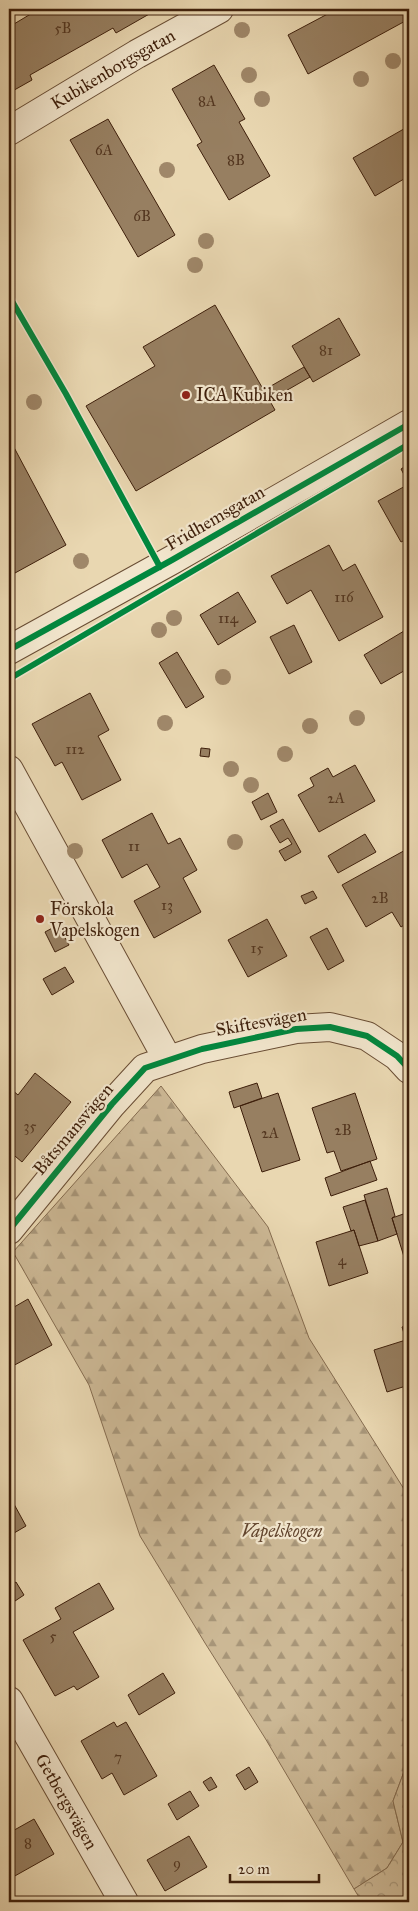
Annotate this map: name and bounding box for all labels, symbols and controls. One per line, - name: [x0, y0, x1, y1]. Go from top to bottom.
- house number: 5B: [55, 19, 71, 37]
- street label: Kubikenborgsgatan: [47, 24, 179, 114]
- house number: 8A: [198, 92, 216, 110]
- house number: 6A: [95, 141, 113, 159]
- house number: 8B: [227, 151, 245, 169]
- house number: 6B: [133, 207, 151, 225]
- house number: 81: [319, 341, 333, 359]
- place label: ICA Kubiken: [196, 384, 293, 406]
- marker: ICA Kubiken: [180, 389, 192, 401]
- street label: Fridhemsgatan: [161, 481, 269, 556]
- house number: 116: [334, 588, 355, 606]
- house number: 114: [218, 609, 239, 627]
- house number: 112: [65, 740, 85, 758]
- house number: 2A: [327, 789, 345, 807]
- house number: 11: [128, 837, 140, 855]
- house number: 2B: [371, 889, 389, 907]
- house number: 13: [161, 896, 173, 914]
- place label: Förskola Vapelskogen: [49, 898, 140, 942]
- marker: Förskola Vapelskogen: [34, 913, 46, 925]
- house number: 15: [251, 939, 263, 957]
- street label: Skiftesvägen: [214, 1003, 309, 1042]
- street label: Båtsmansvägen: [28, 1078, 119, 1180]
- house number: 35: [24, 1117, 37, 1135]
- house number: 2B: [334, 1121, 352, 1139]
- house number: 2A: [261, 1124, 279, 1142]
- house number: 4: [338, 1251, 347, 1269]
- park label: Vapelskogen: [241, 1520, 323, 1543]
- house number: 5: [50, 1627, 57, 1645]
- house number: 7: [114, 1748, 122, 1766]
- street label: Getbergsvägen: [31, 1750, 103, 1854]
- house number: 8: [24, 1834, 32, 1852]
- scale bar: [230, 1851, 319, 1883]
- house number: 9: [173, 1854, 181, 1872]
- text: 20 m: [238, 1860, 270, 1878]

